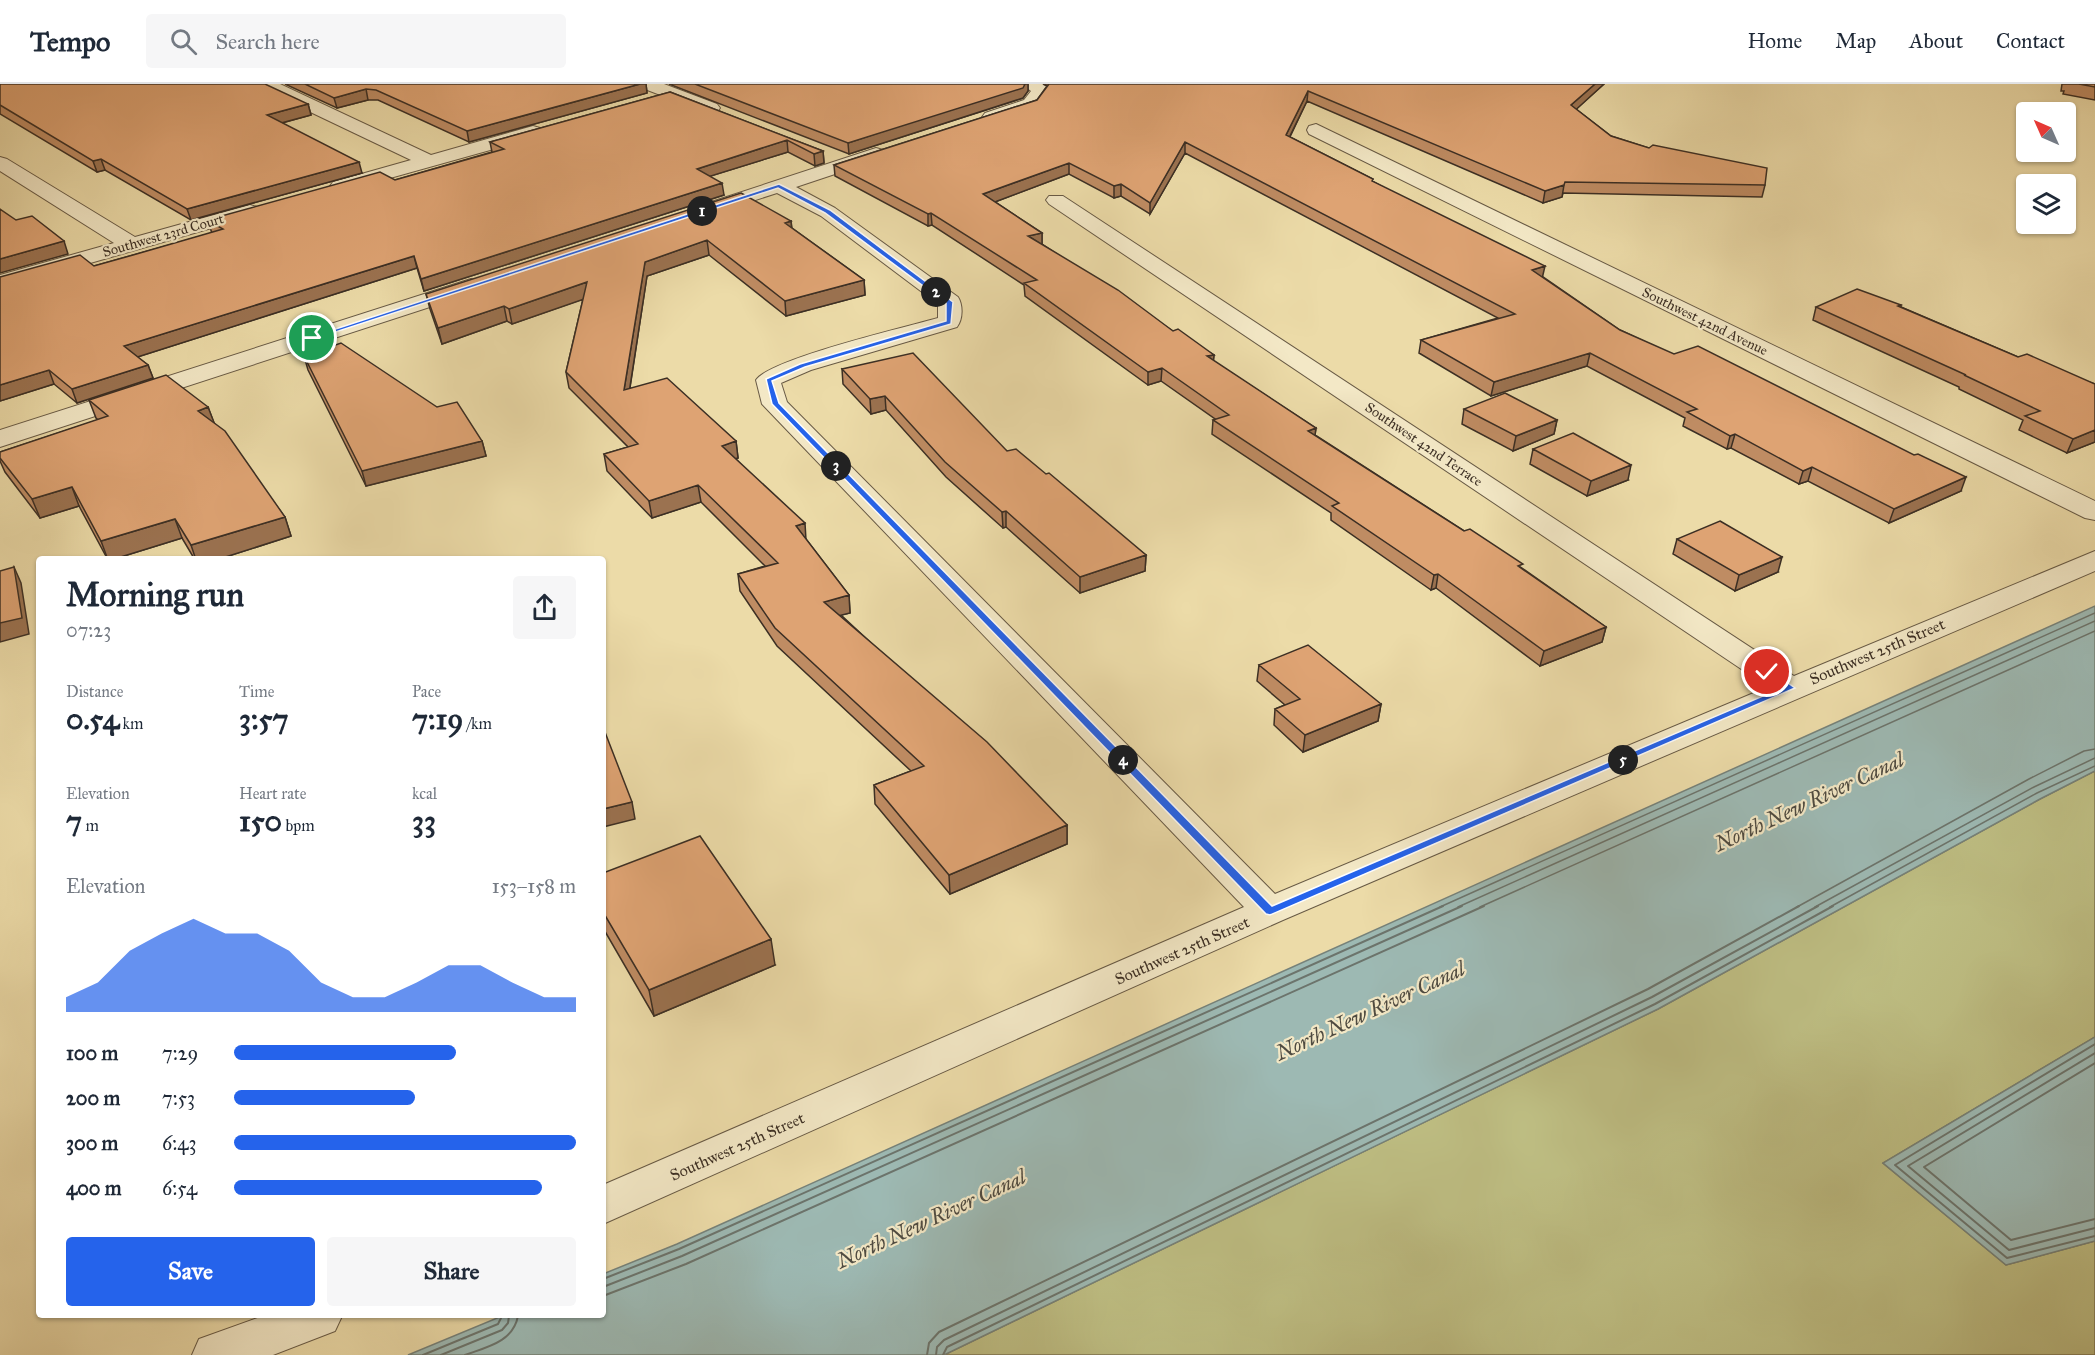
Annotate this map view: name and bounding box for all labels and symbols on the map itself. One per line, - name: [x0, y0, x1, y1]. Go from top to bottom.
- north arrow: [2016, 102, 2076, 162]
- pin: 1: [687, 196, 717, 226]
- street label: Southwest 23rd Court: [101, 210, 226, 261]
- pin: 2: [921, 277, 951, 307]
- street label: Southwest 42nd Avenue: [1639, 284, 1770, 359]
- pin: [286, 312, 337, 363]
- street label: Southwest 42nd Terrace: [1362, 399, 1486, 490]
- pin: 3: [821, 451, 851, 481]
- street label: Southwest 25th Street: [1807, 614, 1948, 689]
- pin: [1741, 646, 1792, 697]
- pin: 4: [1108, 745, 1138, 775]
- pin: 5: [1608, 745, 1638, 775]
- water label: North New River Canal: [1709, 746, 1910, 858]
- street label: Southwest 25th Street: [1112, 912, 1253, 989]
- water label: North New River Canal: [1270, 955, 1471, 1067]
- street label: Southwest 25th Street: [667, 1108, 808, 1185]
- water label: North New River Canal: [831, 1163, 1032, 1275]

